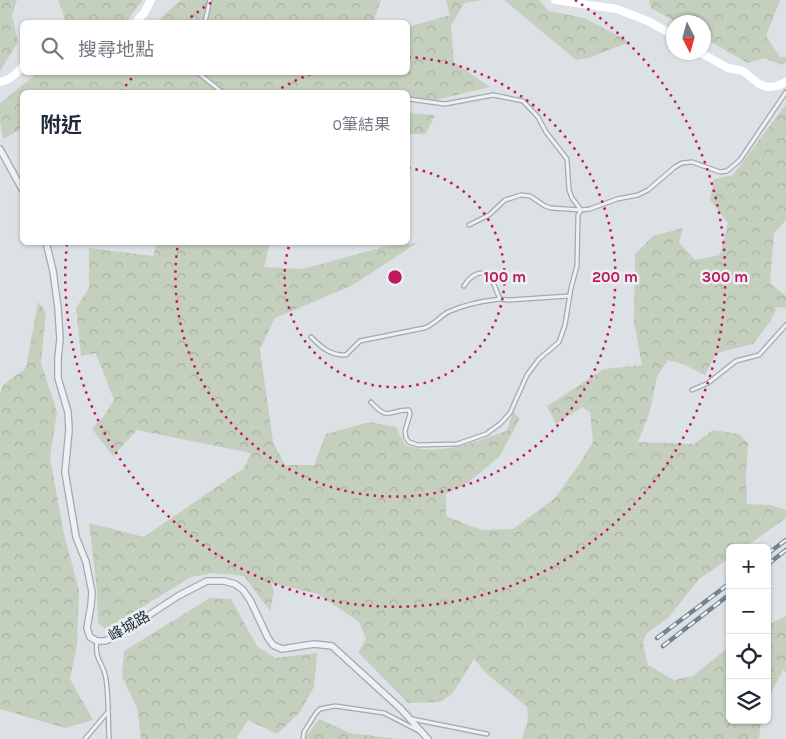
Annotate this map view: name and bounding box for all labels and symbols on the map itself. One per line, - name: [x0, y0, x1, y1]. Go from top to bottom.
- north arrow: [666, 15, 711, 60]
- centre of rings: [386, 268, 404, 286]
- text: 100 m: [484, 268, 526, 286]
- text: 200 m: [592, 268, 638, 286]
- text: 300 m: [702, 268, 748, 286]
- street label: 峰城路: [105, 607, 153, 645]

